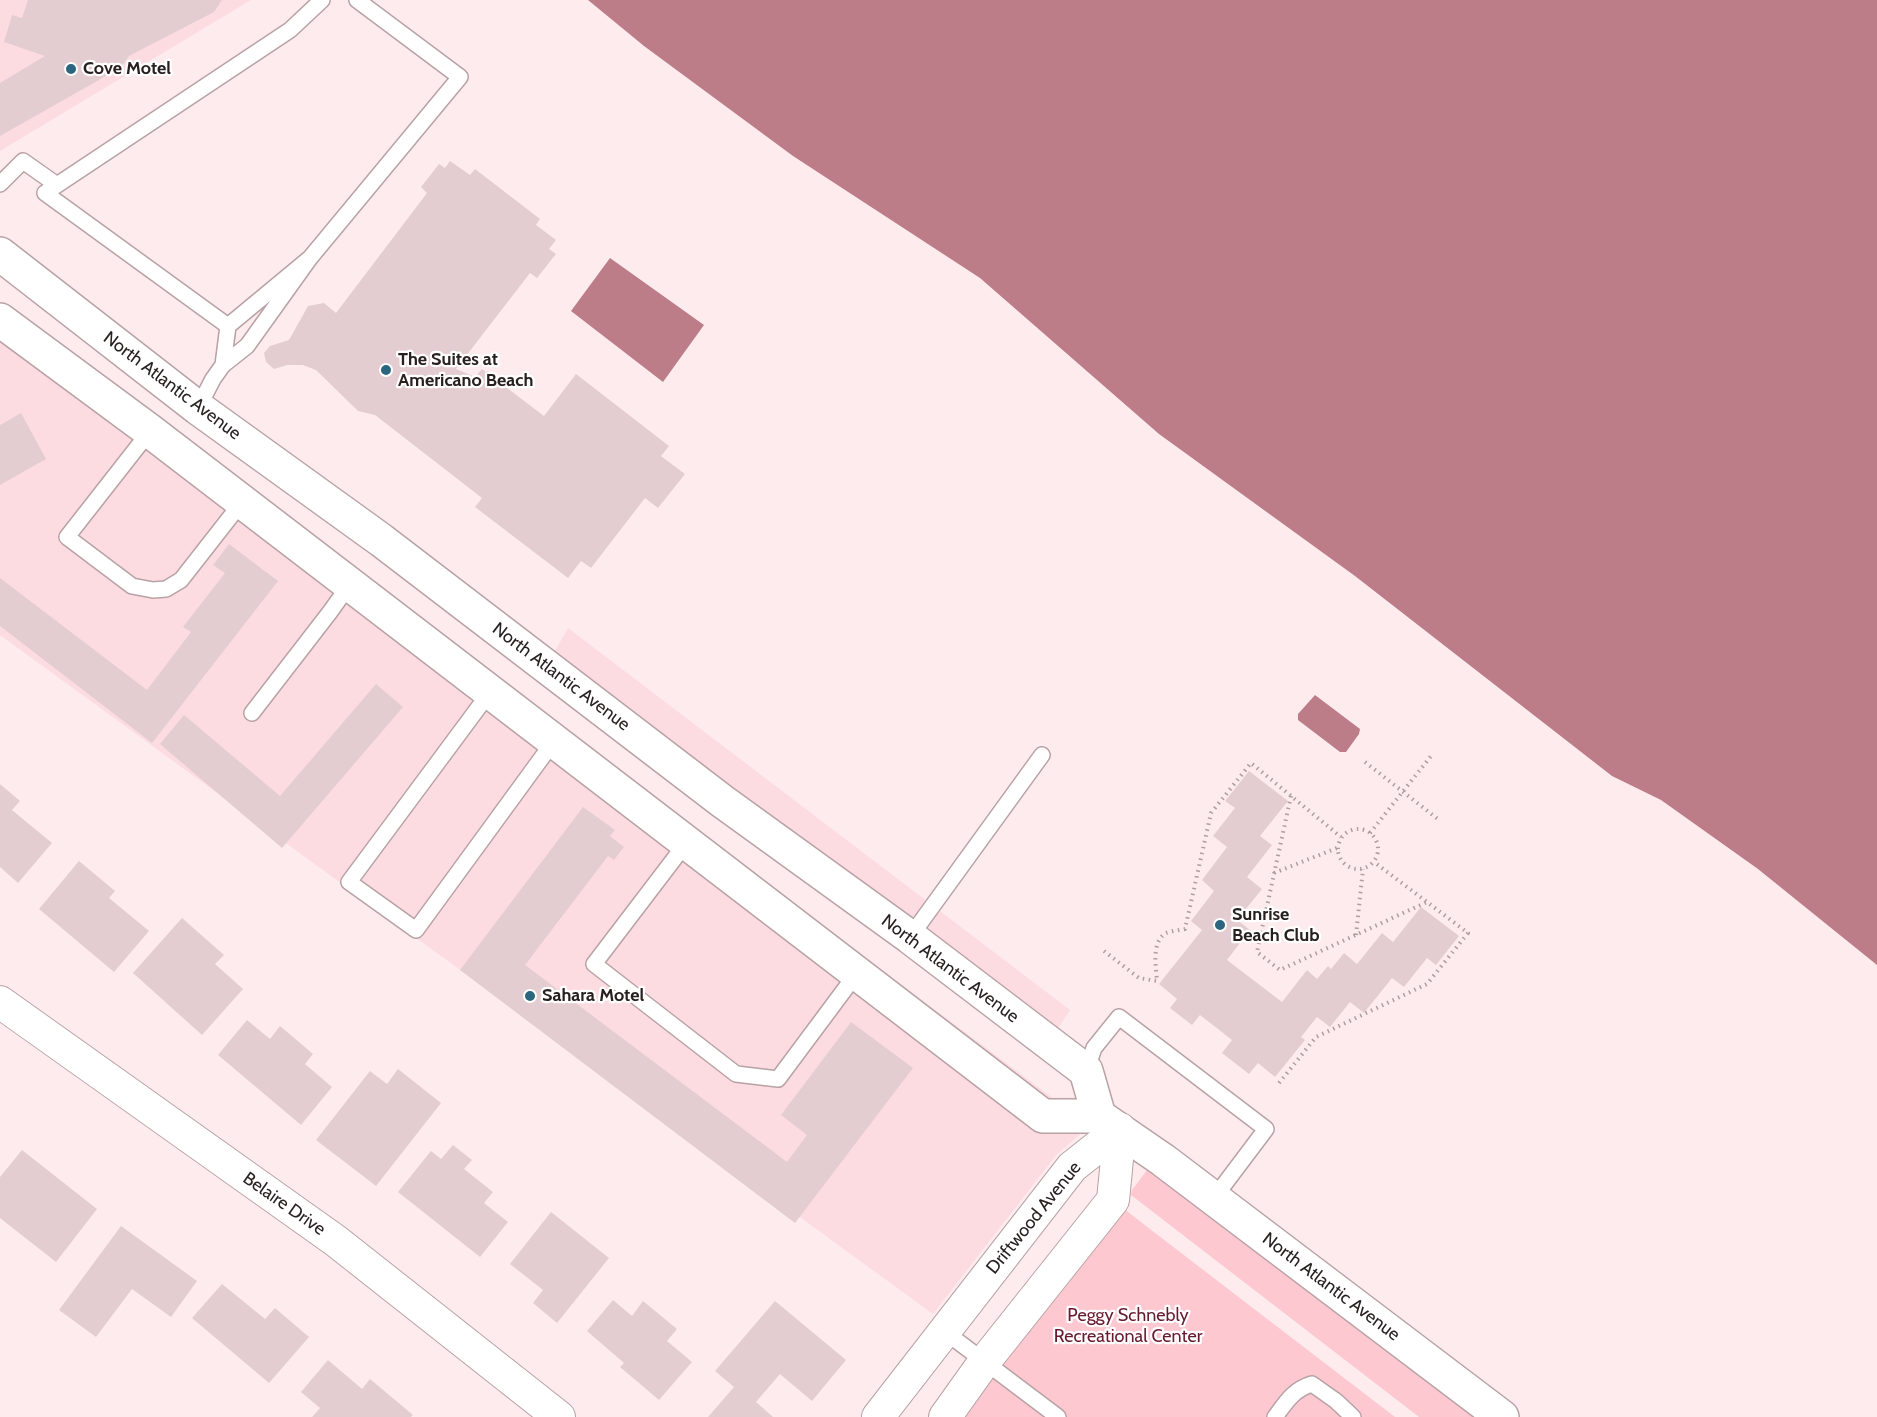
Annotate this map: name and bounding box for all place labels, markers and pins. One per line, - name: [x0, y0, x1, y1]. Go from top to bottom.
- place label: Cove Motel: [83, 58, 171, 80]
- marker: Cove Motel: [64, 62, 78, 76]
- place label: The Suites at Americano Beach: [398, 349, 533, 392]
- marker: The Suites at Americano Beach: [379, 363, 393, 377]
- place label: Sunrise Beach Club: [1232, 904, 1319, 946]
- marker: Sunrise Beach Club: [1213, 918, 1227, 932]
- place label: Sahara Motel: [542, 985, 644, 1007]
- marker: Sahara Motel: [523, 989, 537, 1003]

